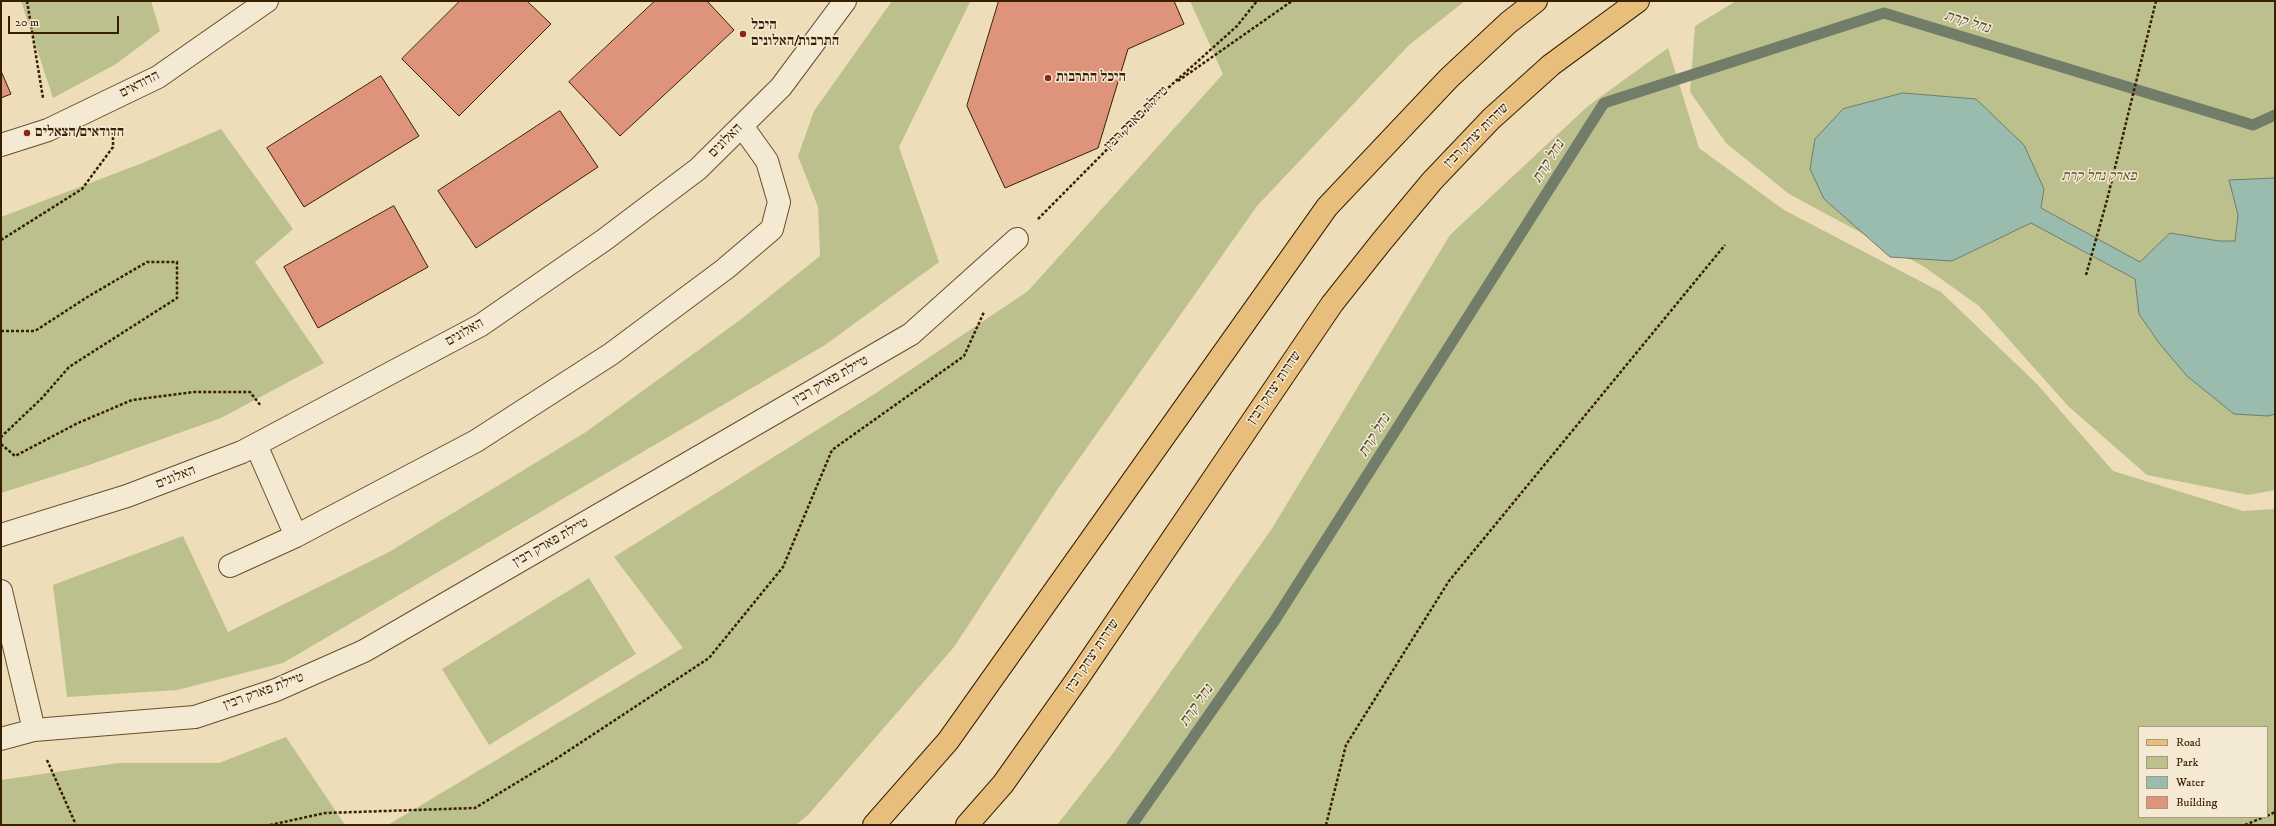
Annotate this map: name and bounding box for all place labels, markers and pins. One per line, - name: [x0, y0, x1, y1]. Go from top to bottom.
- place label: היכל התרבות/האלונים: [751, 18, 839, 50]
- marker: היכל התרבות/האלונים: [738, 29, 748, 39]
- place label: היכל התרבות: [1056, 70, 1126, 86]
- marker: היכל התרבות: [1043, 73, 1053, 83]
- place label: הדודאים/הצאלים: [35, 125, 124, 141]
- marker: הדודאים/הצאלים: [22, 128, 32, 138]

